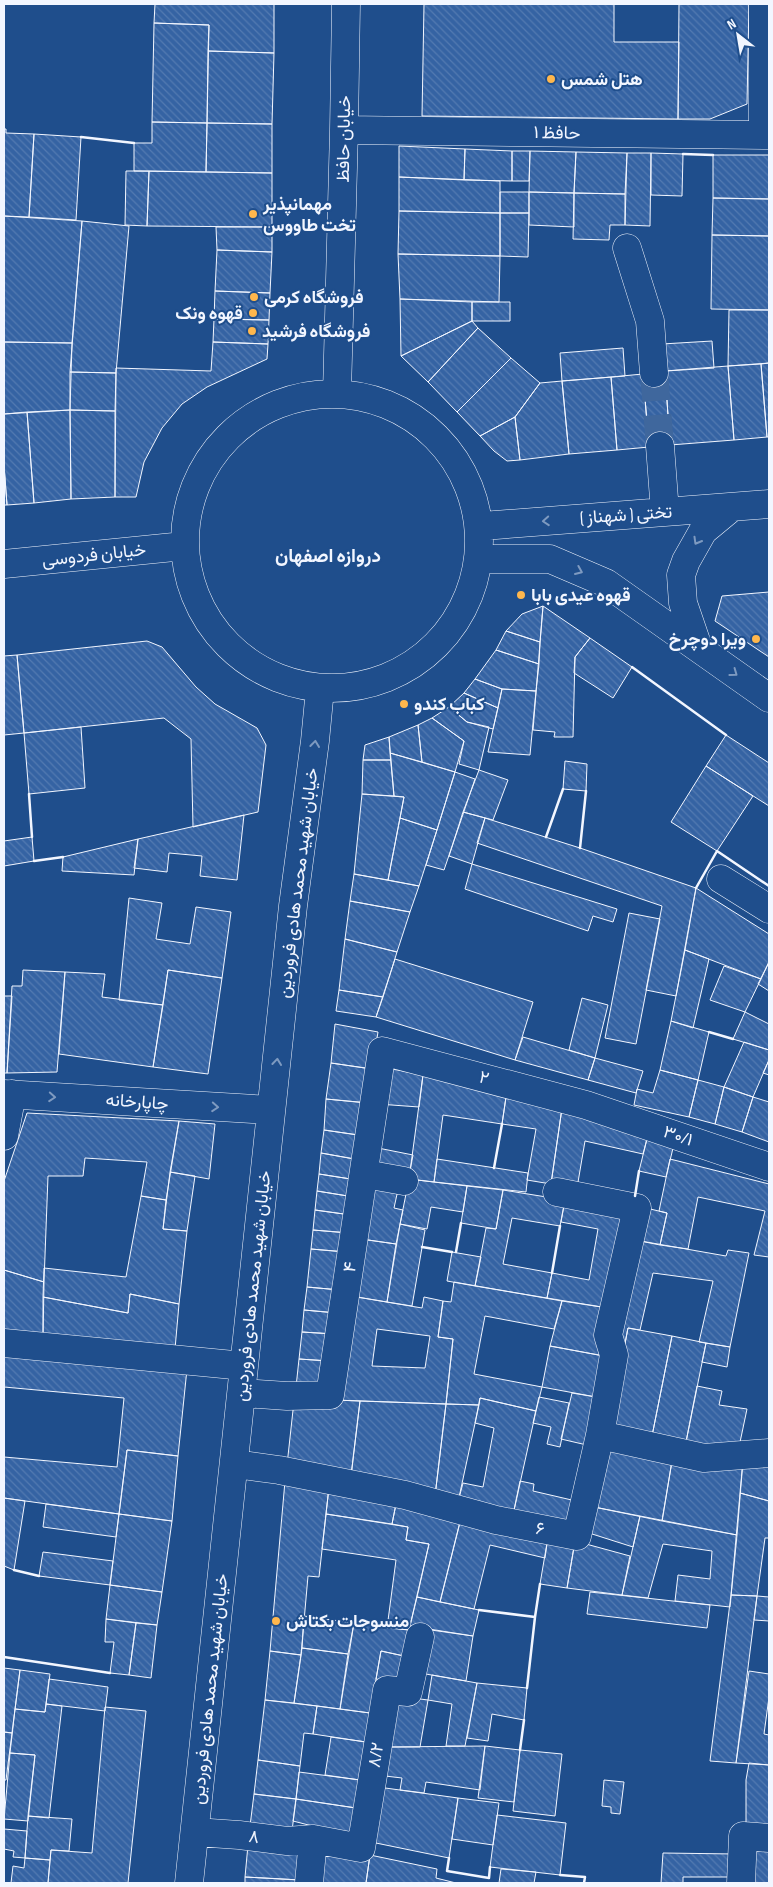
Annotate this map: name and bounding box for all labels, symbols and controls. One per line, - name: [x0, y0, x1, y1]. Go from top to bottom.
- north arrow: [713, 10, 763, 60]
- text: N: [724, 15, 739, 33]
- place label: هتل شمس: [561, 69, 643, 90]
- marker: هتل شمس: [545, 73, 557, 85]
- street label: خیابان حافظ: [333, 95, 355, 183]
- street label: حافظ ۱: [533, 122, 581, 144]
- place label: مهمانپذیر تخت طاووس: [262, 194, 356, 236]
- marker: مهمانپذیر تخت طاووس: [247, 208, 259, 220]
- place label: فروشگاه کرمی: [264, 287, 364, 308]
- marker: فروشگاه کرمی: [248, 291, 260, 303]
- place label: قهوه ونک: [175, 303, 243, 324]
- marker: قهوه ونک: [247, 307, 259, 319]
- place label: فروشگاه فرشید: [262, 321, 371, 342]
- marker: فروشگاه فرشید: [246, 325, 258, 337]
- street label: تختی ( شهناز ): [579, 501, 673, 529]
- one-way arrow: [542, 516, 550, 527]
- one-way arrow: [694, 535, 704, 544]
- street label: خیابان فردوسی: [41, 539, 147, 571]
- district label: دروازه اصفهان: [275, 545, 381, 568]
- one-way arrow: [574, 565, 583, 576]
- place label: قهوه عیدی بابا: [531, 585, 631, 606]
- marker: قهوه عیدی بابا: [515, 589, 527, 601]
- place label: ویرا دوچرخ: [669, 629, 746, 651]
- marker: ویرا دوچرخ: [750, 633, 762, 645]
- one-way arrow: [728, 666, 737, 676]
- place label: کباب کندو: [414, 694, 485, 715]
- marker: کباب کندو: [398, 698, 410, 710]
- one-way arrow: [309, 740, 320, 748]
- street label: خیابان شهید محمد هادی فروردین: [273, 767, 323, 999]
- one-way arrow: [271, 1058, 282, 1066]
- street label: ۲: [477, 1067, 491, 1089]
- street label: چاپارخانه: [105, 1089, 169, 1116]
- one-way arrow: [49, 1091, 57, 1102]
- one-way arrow: [211, 1101, 219, 1112]
- street label: ۳۰/۱: [660, 1121, 696, 1151]
- street label: خیابان شهید محمد هادی فروردین: [230, 1170, 276, 1402]
- street label: ۴: [339, 1260, 361, 1274]
- street label: ۶: [534, 1518, 547, 1540]
- street label: خیابان شهید محمد هادی فروردین: [187, 1573, 233, 1805]
- place label: منسوجات بکتاش: [286, 1611, 410, 1632]
- marker: منسوجات بکتاش: [270, 1615, 282, 1627]
- street label: ۸/۲: [364, 1741, 388, 1769]
- street label: ۸: [247, 1826, 261, 1848]

